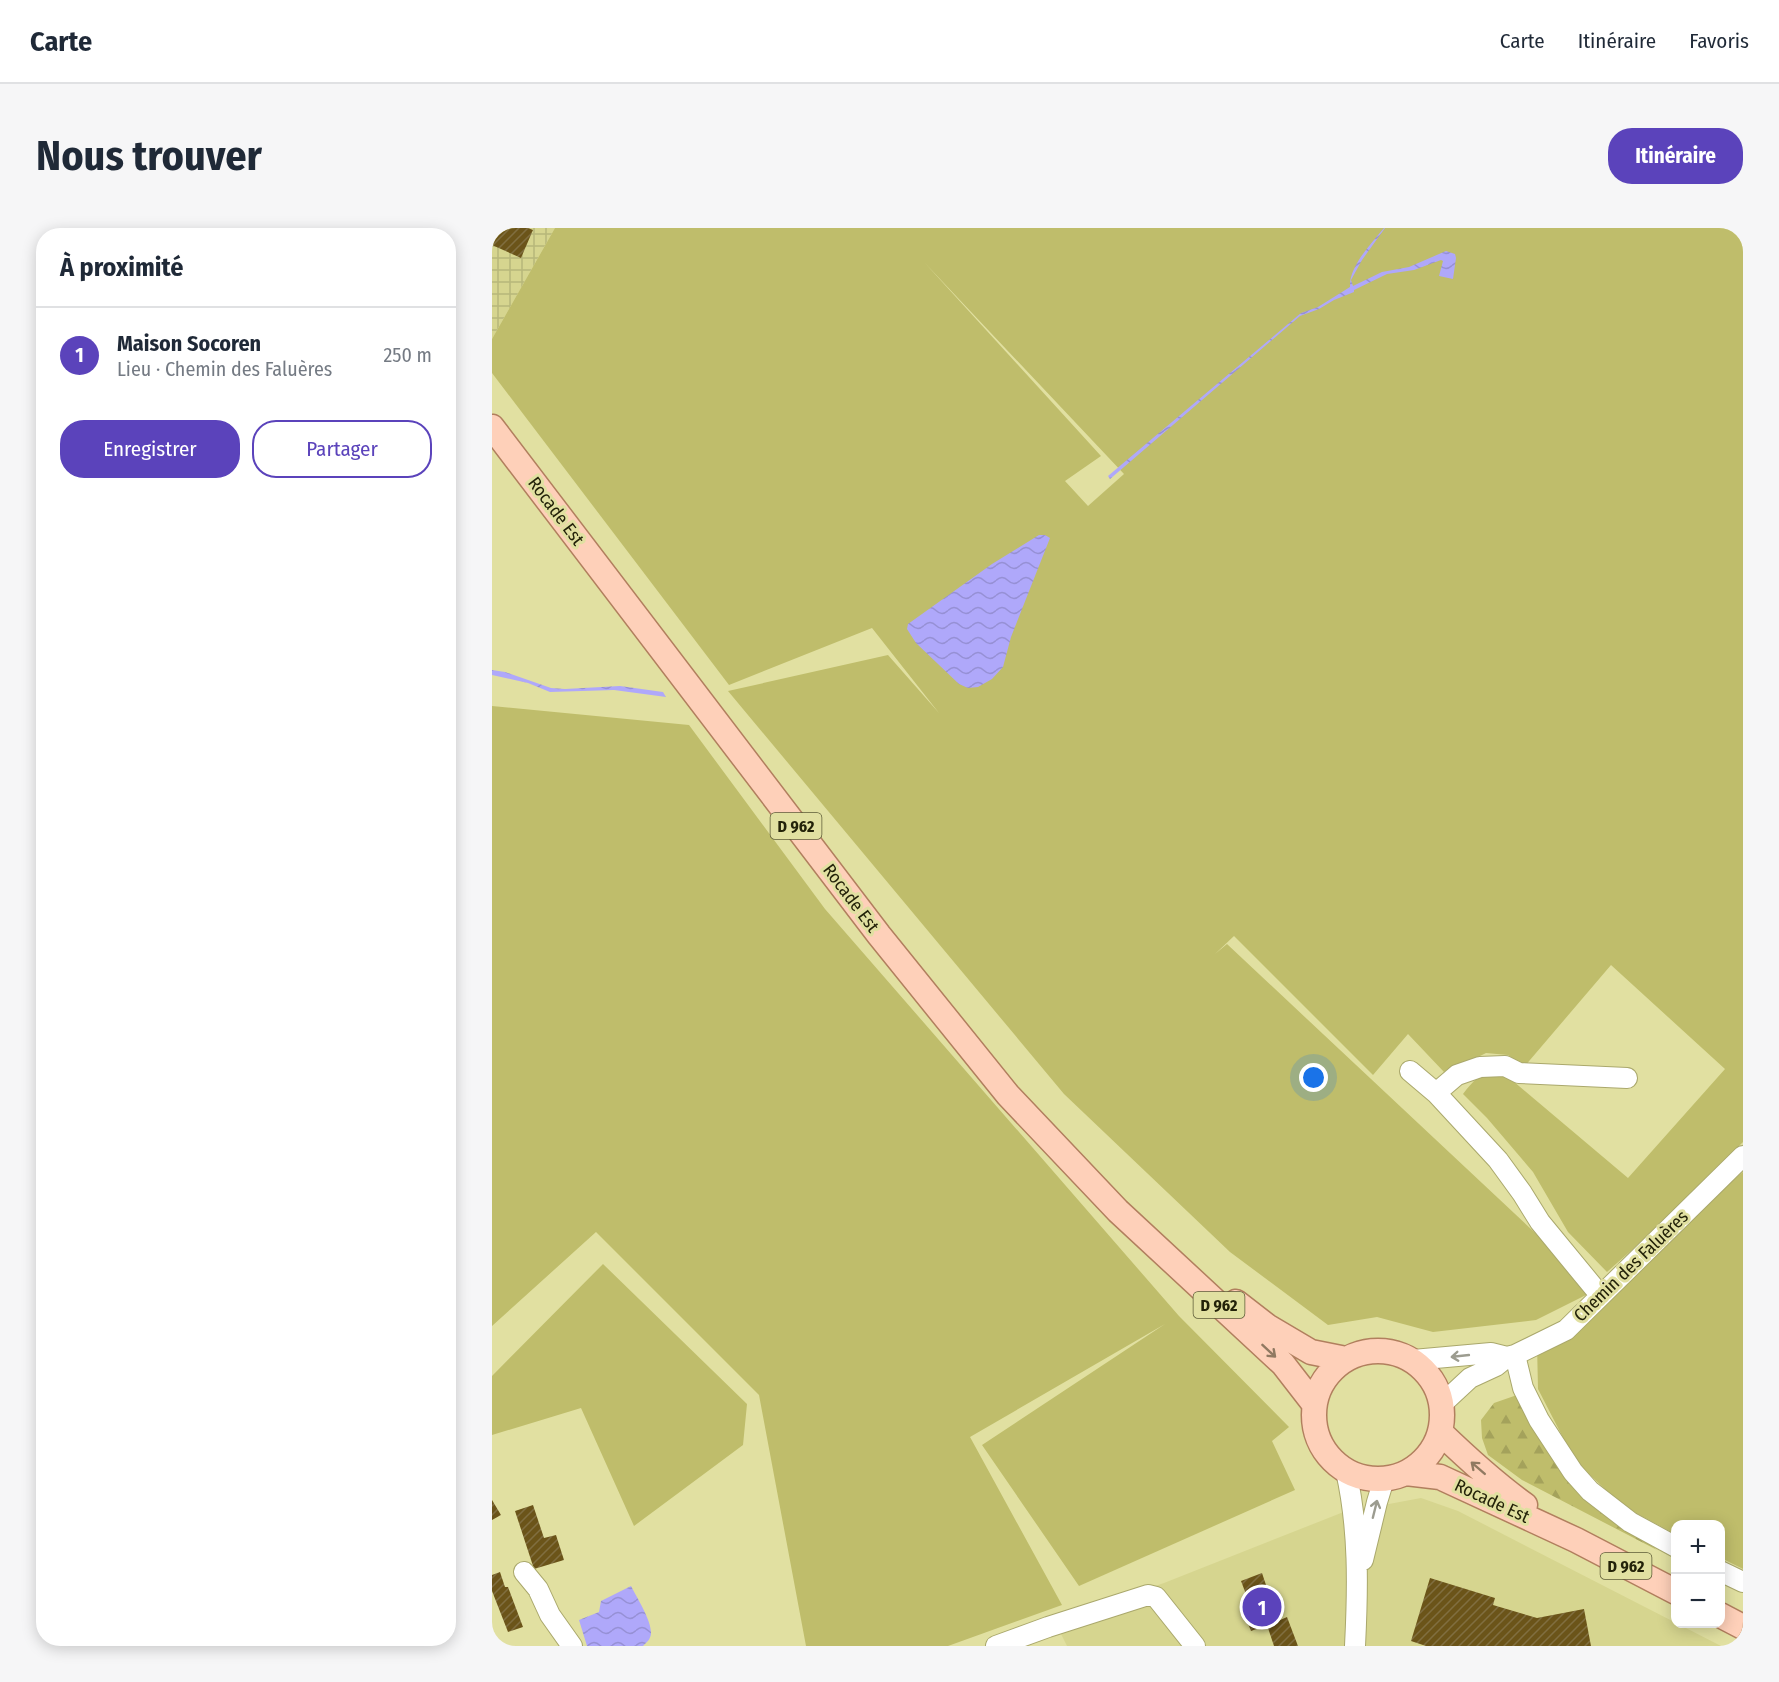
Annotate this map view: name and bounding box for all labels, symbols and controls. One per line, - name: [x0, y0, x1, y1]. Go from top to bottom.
- text: Carte: [30, 25, 92, 58]
- text: Carte: [1500, 28, 1545, 54]
- text: Itinéraire: [1578, 28, 1656, 54]
- text: Favoris: [1689, 28, 1749, 54]
- button: Itinéraire: [1608, 128, 1743, 184]
- text: Nous trouver: [36, 131, 262, 181]
- text: À proximité: [60, 252, 183, 283]
- text: Maison Socoren: [117, 330, 261, 357]
- text: 1: [75, 343, 84, 367]
- text: 250 m: [384, 343, 432, 367]
- text: Lieu · Chemin des Faluères: [117, 357, 332, 381]
- button: Enregistrer: [60, 420, 240, 478]
- button: Partager: [252, 420, 432, 478]
- street label: Rocade Est: [523, 472, 589, 550]
- road number: D 962: [770, 813, 822, 839]
- street label: Rocade Est: [818, 859, 884, 937]
- your location: [1299, 1063, 1328, 1092]
- street label: Chemin des Faluères: [1569, 1206, 1693, 1326]
- road number: D 962: [1194, 1292, 1244, 1318]
- one-way arrow: [1261, 1344, 1276, 1358]
- one-way arrow: [1451, 1351, 1471, 1362]
- one-way arrow: [1470, 1462, 1486, 1475]
- street label: Rocade Est: [1451, 1474, 1533, 1528]
- one-way arrow: [1370, 1500, 1382, 1519]
- map controls: [1671, 1520, 1725, 1628]
- button: +: [1671, 1520, 1725, 1574]
- road number: D 962: [1600, 1553, 1652, 1579]
- button: −: [1671, 1574, 1725, 1628]
- pin: 1: [1242, 1584, 1282, 1630]

